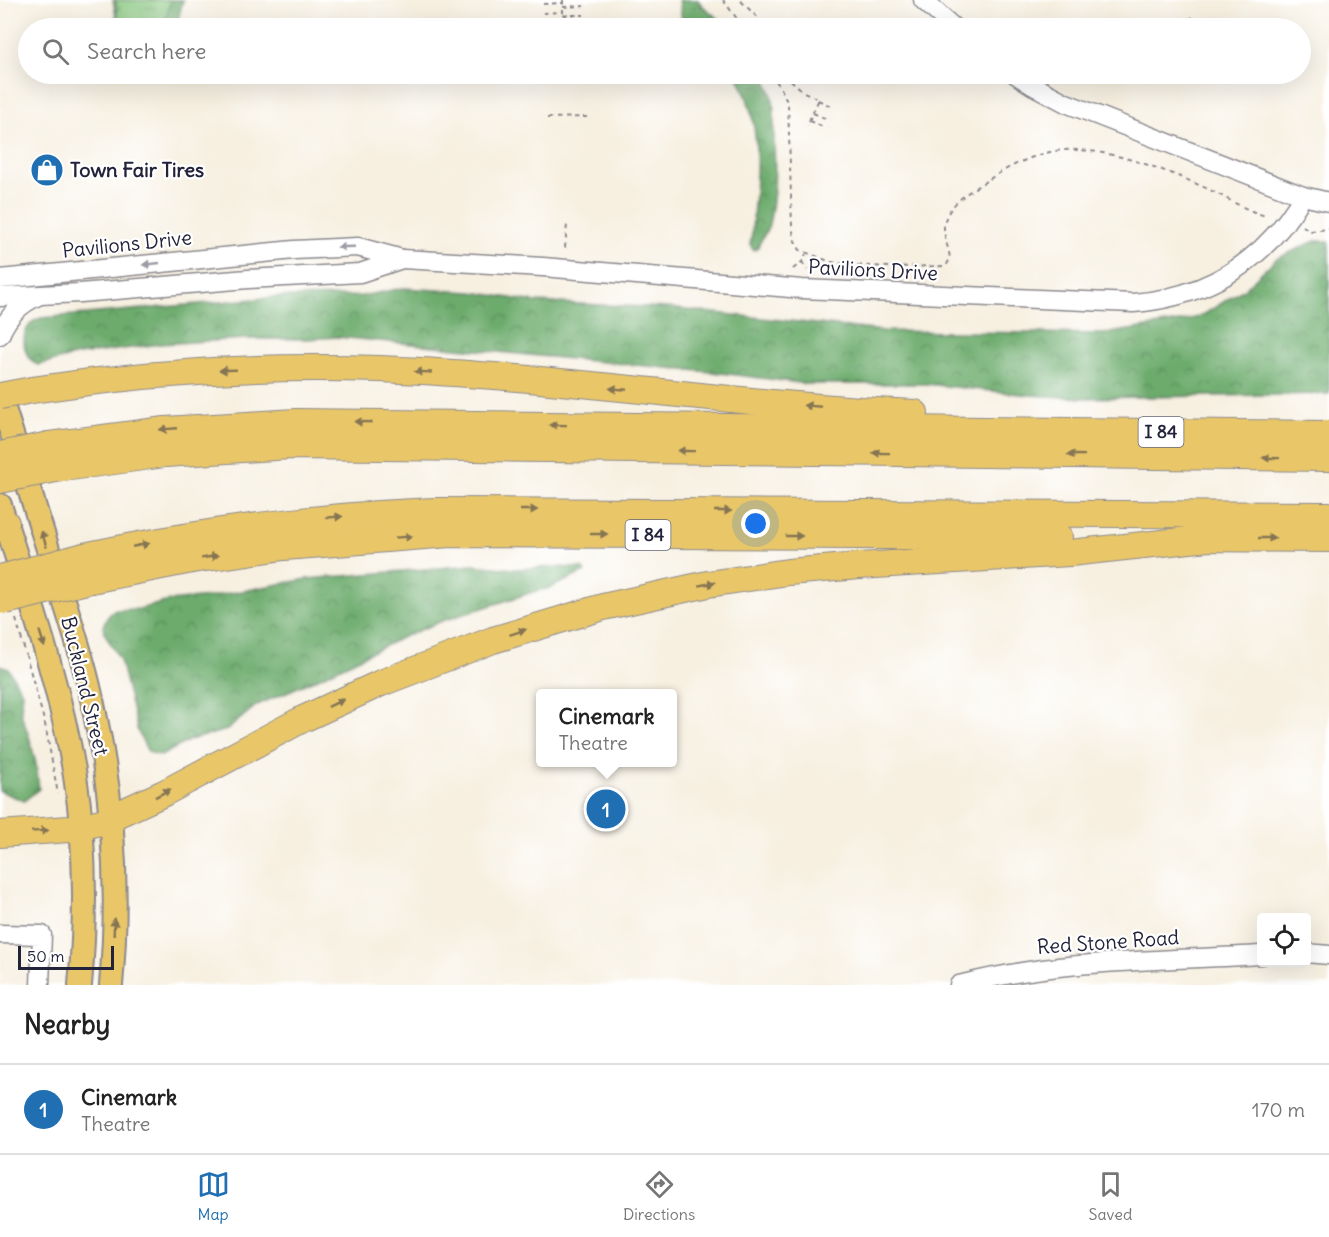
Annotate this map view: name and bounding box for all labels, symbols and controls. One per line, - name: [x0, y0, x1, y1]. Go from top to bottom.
- search box: [18, 18, 1311, 84]
- icon: search: [39, 35, 72, 68]
- text: Search here: [87, 37, 206, 65]
- shop icon: Town Fair Tires: [29, 152, 65, 188]
- place label: Town Fair Tires: [70, 157, 204, 182]
- street label: Pavilions Drive: [61, 224, 193, 263]
- one-way arrow: [336, 243, 355, 252]
- street label: Pavilions Drive: [807, 254, 939, 285]
- one-way arrow: [142, 259, 161, 269]
- one-way arrow: [219, 365, 238, 374]
- one-way arrow: [414, 367, 433, 376]
- one-way arrow: [608, 384, 627, 394]
- one-way arrow: [802, 401, 821, 411]
- road number: I 84: [1138, 417, 1184, 447]
- one-way arrow: [353, 418, 372, 427]
- one-way arrow: [548, 420, 567, 430]
- one-way arrow: [159, 424, 178, 434]
- one-way arrow: [676, 446, 695, 455]
- one-way arrow: [871, 448, 890, 458]
- one-way arrow: [1066, 450, 1085, 460]
- one-way arrow: [1261, 453, 1280, 463]
- one-way arrow: [519, 505, 538, 515]
- one-way arrow: [714, 506, 733, 516]
- your location: [741, 509, 770, 538]
- one-way arrow: [324, 512, 343, 522]
- road number: I 84: [626, 520, 670, 550]
- one-way arrow: [39, 530, 49, 548]
- one-way arrow: [590, 530, 609, 539]
- one-way arrow: [785, 531, 804, 541]
- one-way arrow: [395, 532, 414, 541]
- one-way arrow: [1257, 533, 1276, 543]
- one-way arrow: [132, 540, 151, 549]
- one-way arrow: [201, 553, 220, 562]
- one-way arrow: [697, 580, 716, 589]
- street label: Buckland Street: [56, 614, 115, 758]
- one-way arrow: [509, 626, 527, 636]
- one-way arrow: [38, 631, 47, 649]
- popup: [536, 689, 677, 767]
- one-way arrow: [328, 699, 345, 708]
- text: Cinemark: [558, 702, 655, 730]
- text: Theatre: [558, 730, 628, 755]
- pin: 1: [586, 786, 626, 832]
- one-way arrow: [155, 789, 172, 798]
- one-way arrow: [31, 826, 50, 836]
- map controls: [1257, 913, 1311, 967]
- button: locate: [1257, 913, 1311, 967]
- one-way arrow: [109, 917, 119, 936]
- street label: Red Stone Road: [1036, 924, 1180, 959]
- scale bar: [18, 943, 114, 970]
- text: 50 m: [27, 946, 65, 966]
- text: Nearby: [24, 1008, 110, 1041]
- text: Cinemark: [81, 1083, 177, 1111]
- text: 1: [40, 1097, 47, 1122]
- text: 170 m: [1252, 1097, 1305, 1122]
- text: Theatre: [81, 1111, 150, 1136]
- tab: Map: [197, 1168, 230, 1224]
- tab: Directions: [623, 1168, 695, 1224]
- tab: Saved: [1089, 1168, 1132, 1224]

